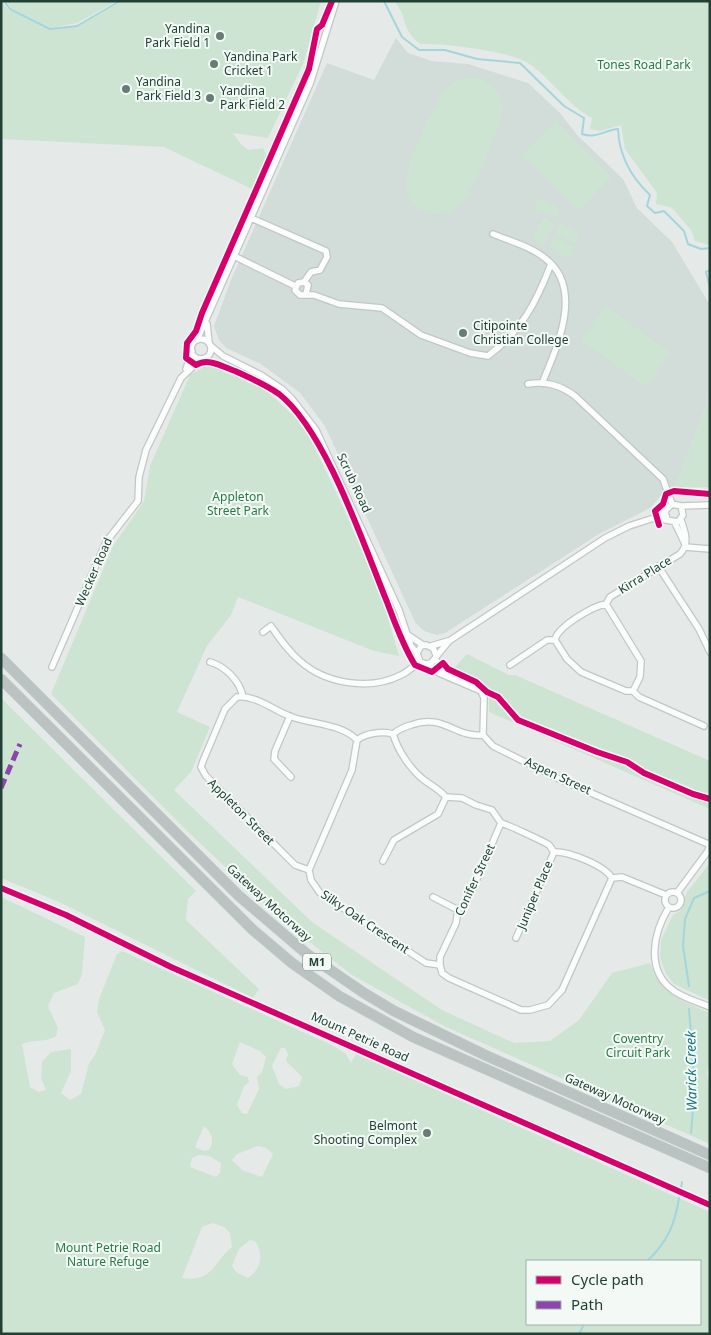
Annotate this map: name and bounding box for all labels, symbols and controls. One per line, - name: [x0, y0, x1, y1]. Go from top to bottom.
- place label: Yandina Park Field 1: [145, 20, 210, 51]
- marker: Yandina Park Field 1: [214, 30, 226, 42]
- place label: Yandina Park Cricket 1: [224, 48, 298, 79]
- park label: Tones Road Park: [597, 56, 691, 73]
- marker: Yandina Park Cricket 1: [208, 58, 220, 70]
- place label: Yandina Park Field 3: [136, 73, 201, 104]
- place label: Yandina Park Field 2: [220, 82, 285, 113]
- marker: Yandina Park Field 3: [120, 83, 132, 95]
- marker: Yandina Park Field 2: [204, 92, 216, 104]
- place label: Citipointe Christian College: [473, 317, 569, 348]
- marker: Citipointe Christian College: [457, 327, 469, 339]
- street label: Scrub Road: [333, 450, 376, 515]
- park label: Appleton Street Park: [207, 488, 270, 519]
- street label: Wecker Road: [71, 535, 116, 609]
- street label: Kirra Place: [615, 551, 675, 598]
- street label: Aspen Street: [522, 753, 595, 799]
- street label: Appleton Street: [204, 775, 279, 849]
- street label: Conifer Street: [450, 840, 499, 919]
- street label: Juniper Place: [512, 858, 557, 933]
- street label: Gateway Motorway: [223, 860, 316, 946]
- street label: Silky Oak Crescent: [318, 886, 413, 958]
- road number: M1: [303, 954, 331, 970]
- street label: Mount Petrie Road: [309, 1007, 412, 1066]
- park label: Coventry Circuit Park: [606, 1030, 671, 1061]
- water label: Warick Creek: [680, 1030, 701, 1111]
- street label: Gateway Motorway: [562, 1069, 669, 1129]
- place label: Belmont Shooting Complex: [314, 1117, 418, 1148]
- marker: Belmont Shooting Complex: [421, 1127, 433, 1139]
- park label: Mount Petrie Road Nature Refuge: [55, 1239, 161, 1270]
- legend: [526, 1260, 701, 1325]
- text: Cycle path: [571, 1269, 644, 1289]
- text: Path: [571, 1294, 603, 1314]

